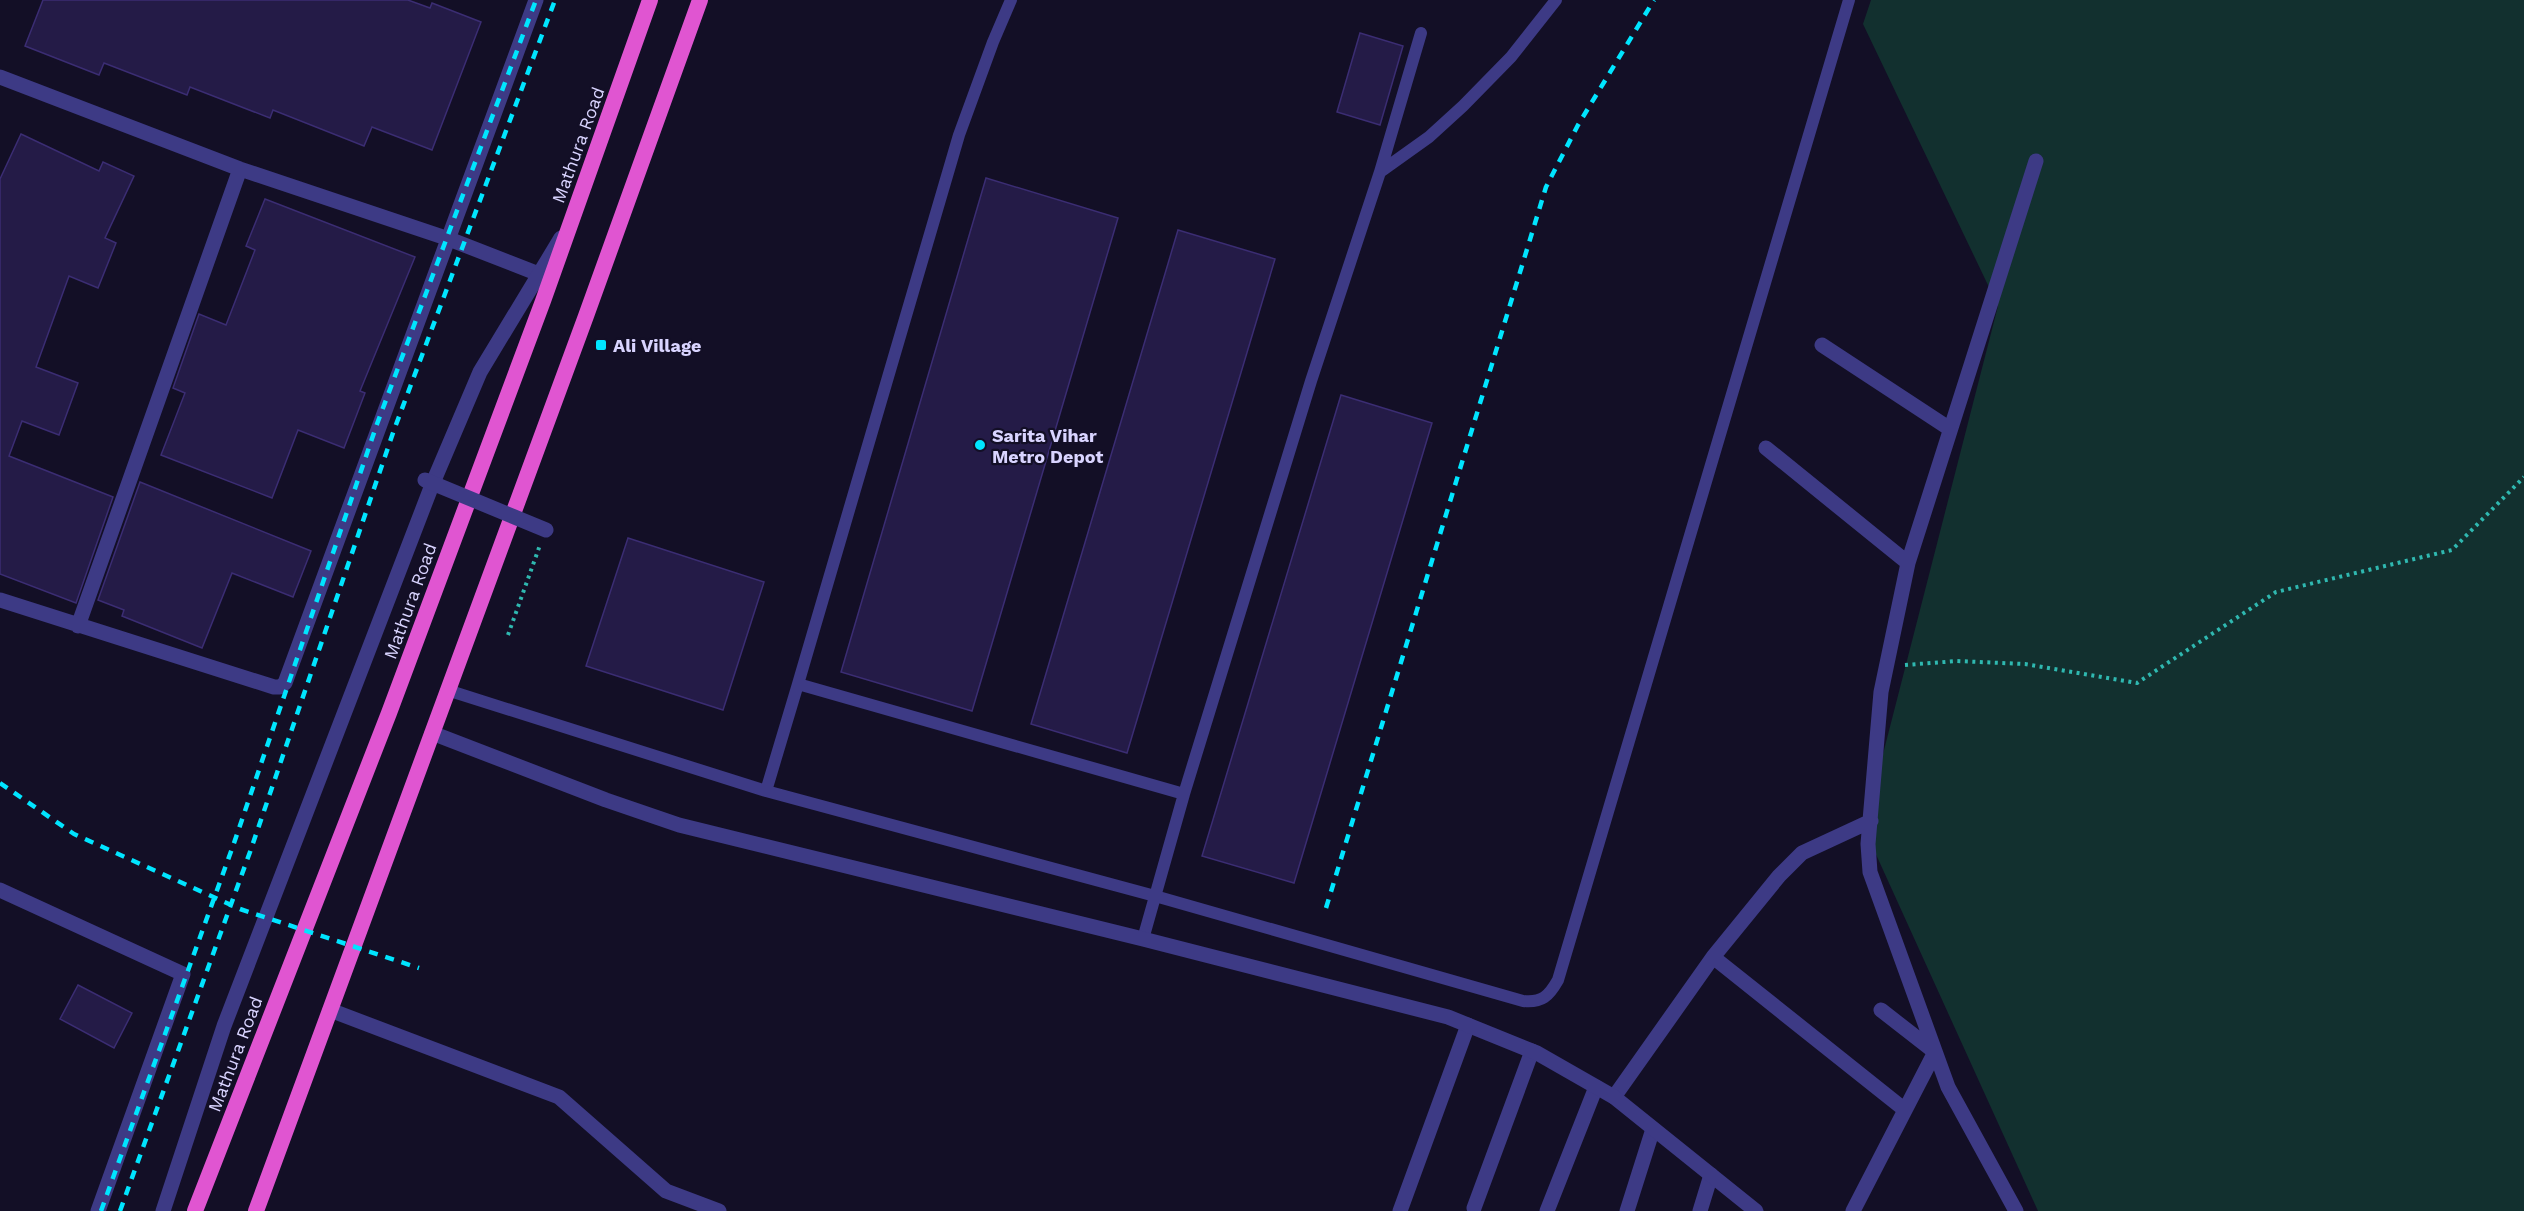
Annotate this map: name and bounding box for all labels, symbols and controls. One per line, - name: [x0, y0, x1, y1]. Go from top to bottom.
- street label: Mathura Road: [547, 84, 609, 206]
- place label: Ali Village: [613, 335, 701, 356]
- marker: Ali Village: [594, 338, 608, 352]
- place label: Sarita Vihar Metro Depot: [992, 425, 1103, 467]
- marker: Sarita Vihar Metro Depot: [973, 438, 987, 452]
- street label: Mathura Road: [379, 540, 441, 662]
- street label: Mathura Road: [203, 993, 267, 1115]

